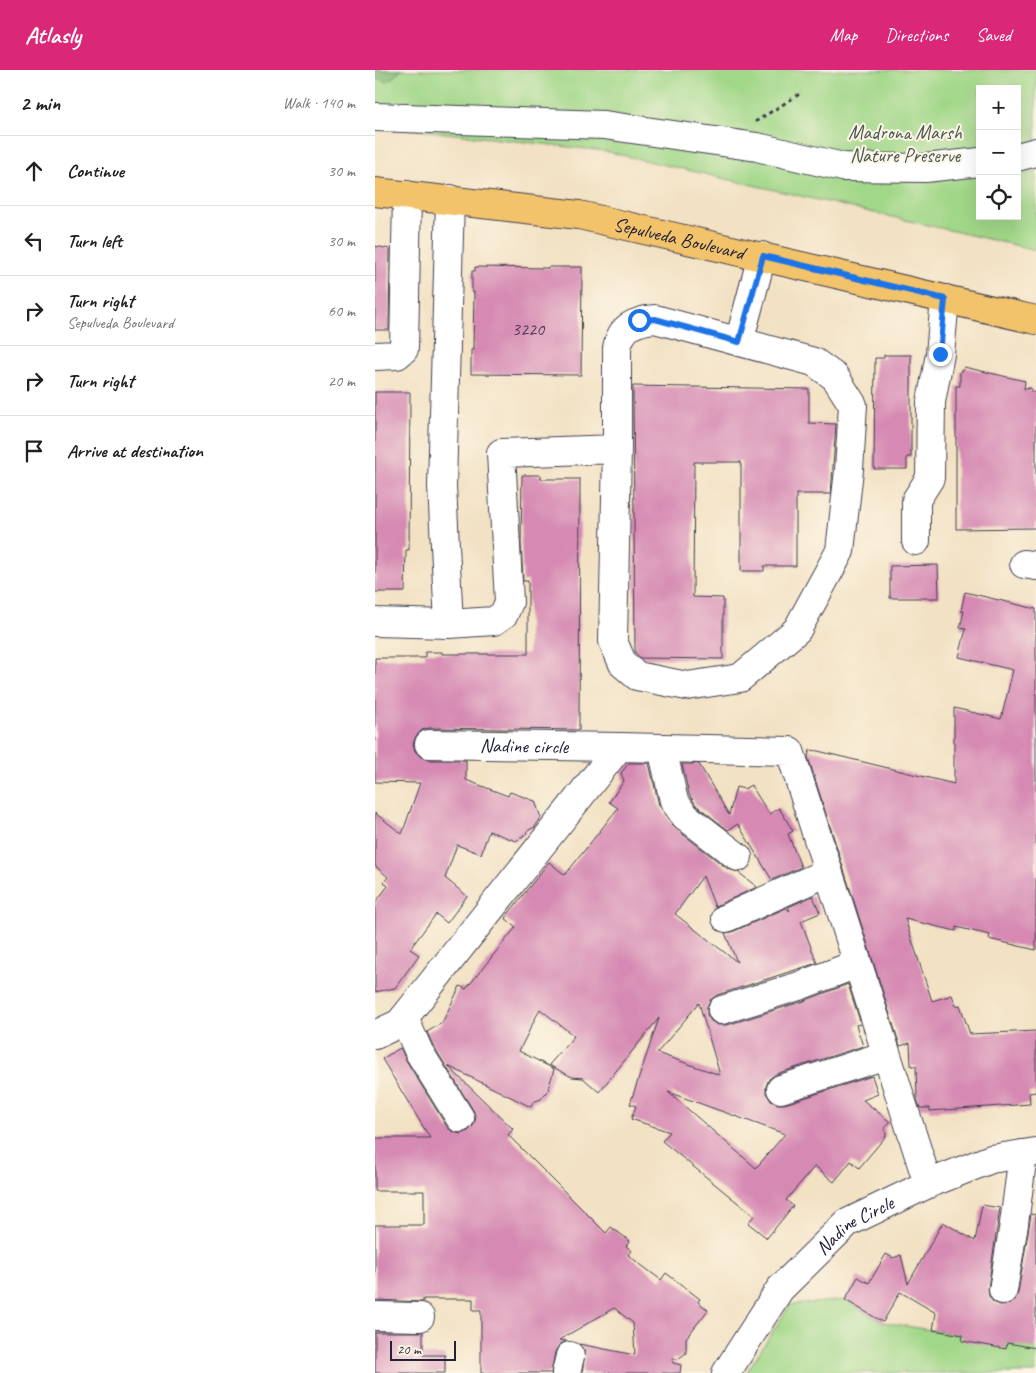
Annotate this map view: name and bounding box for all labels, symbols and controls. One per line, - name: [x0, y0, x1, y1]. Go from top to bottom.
- text: Atlasly: [25, 20, 81, 50]
- text: Map: [830, 24, 857, 46]
- text: Directions: [885, 24, 948, 46]
- text: Saved: [976, 24, 1011, 46]
- map controls: [976, 85, 1021, 220]
- button: +: [976, 85, 1021, 130]
- text: 2 min: [20, 90, 60, 116]
- text: Walk · 140 m: [283, 93, 355, 113]
- park label: Madrona Marsh Nature Preserve: [848, 120, 963, 168]
- button: −: [976, 130, 1021, 175]
- icon: ahead: [20, 157, 48, 185]
- text: Continue: [67, 159, 124, 183]
- text: 30 m: [328, 161, 355, 181]
- button: locate: [976, 175, 1021, 220]
- street label: Sepulveda Boulevard: [611, 211, 750, 266]
- icon: left: [20, 227, 48, 255]
- text: Turn left: [67, 229, 122, 253]
- text: 30 m: [328, 231, 355, 251]
- text: Turn right: [67, 289, 134, 313]
- icon: right: [20, 297, 48, 325]
- text: 60 m: [328, 301, 355, 321]
- route start: [628, 309, 651, 332]
- text: Sepulveda Boulevard: [67, 313, 174, 333]
- house number: 3220: [512, 318, 546, 340]
- route end: [929, 343, 952, 366]
- icon: right: [20, 367, 48, 395]
- text: Turn right: [67, 369, 134, 393]
- text: 20 m: [328, 371, 355, 391]
- icon: arrive: [20, 437, 48, 465]
- text: Arrive at destination: [67, 439, 203, 463]
- street label: Nadine circle: [480, 732, 570, 759]
- street label: Nadine Circle: [810, 1189, 899, 1260]
- scale bar: [390, 1338, 456, 1361]
- text: 20 m: [397, 1341, 421, 1358]

